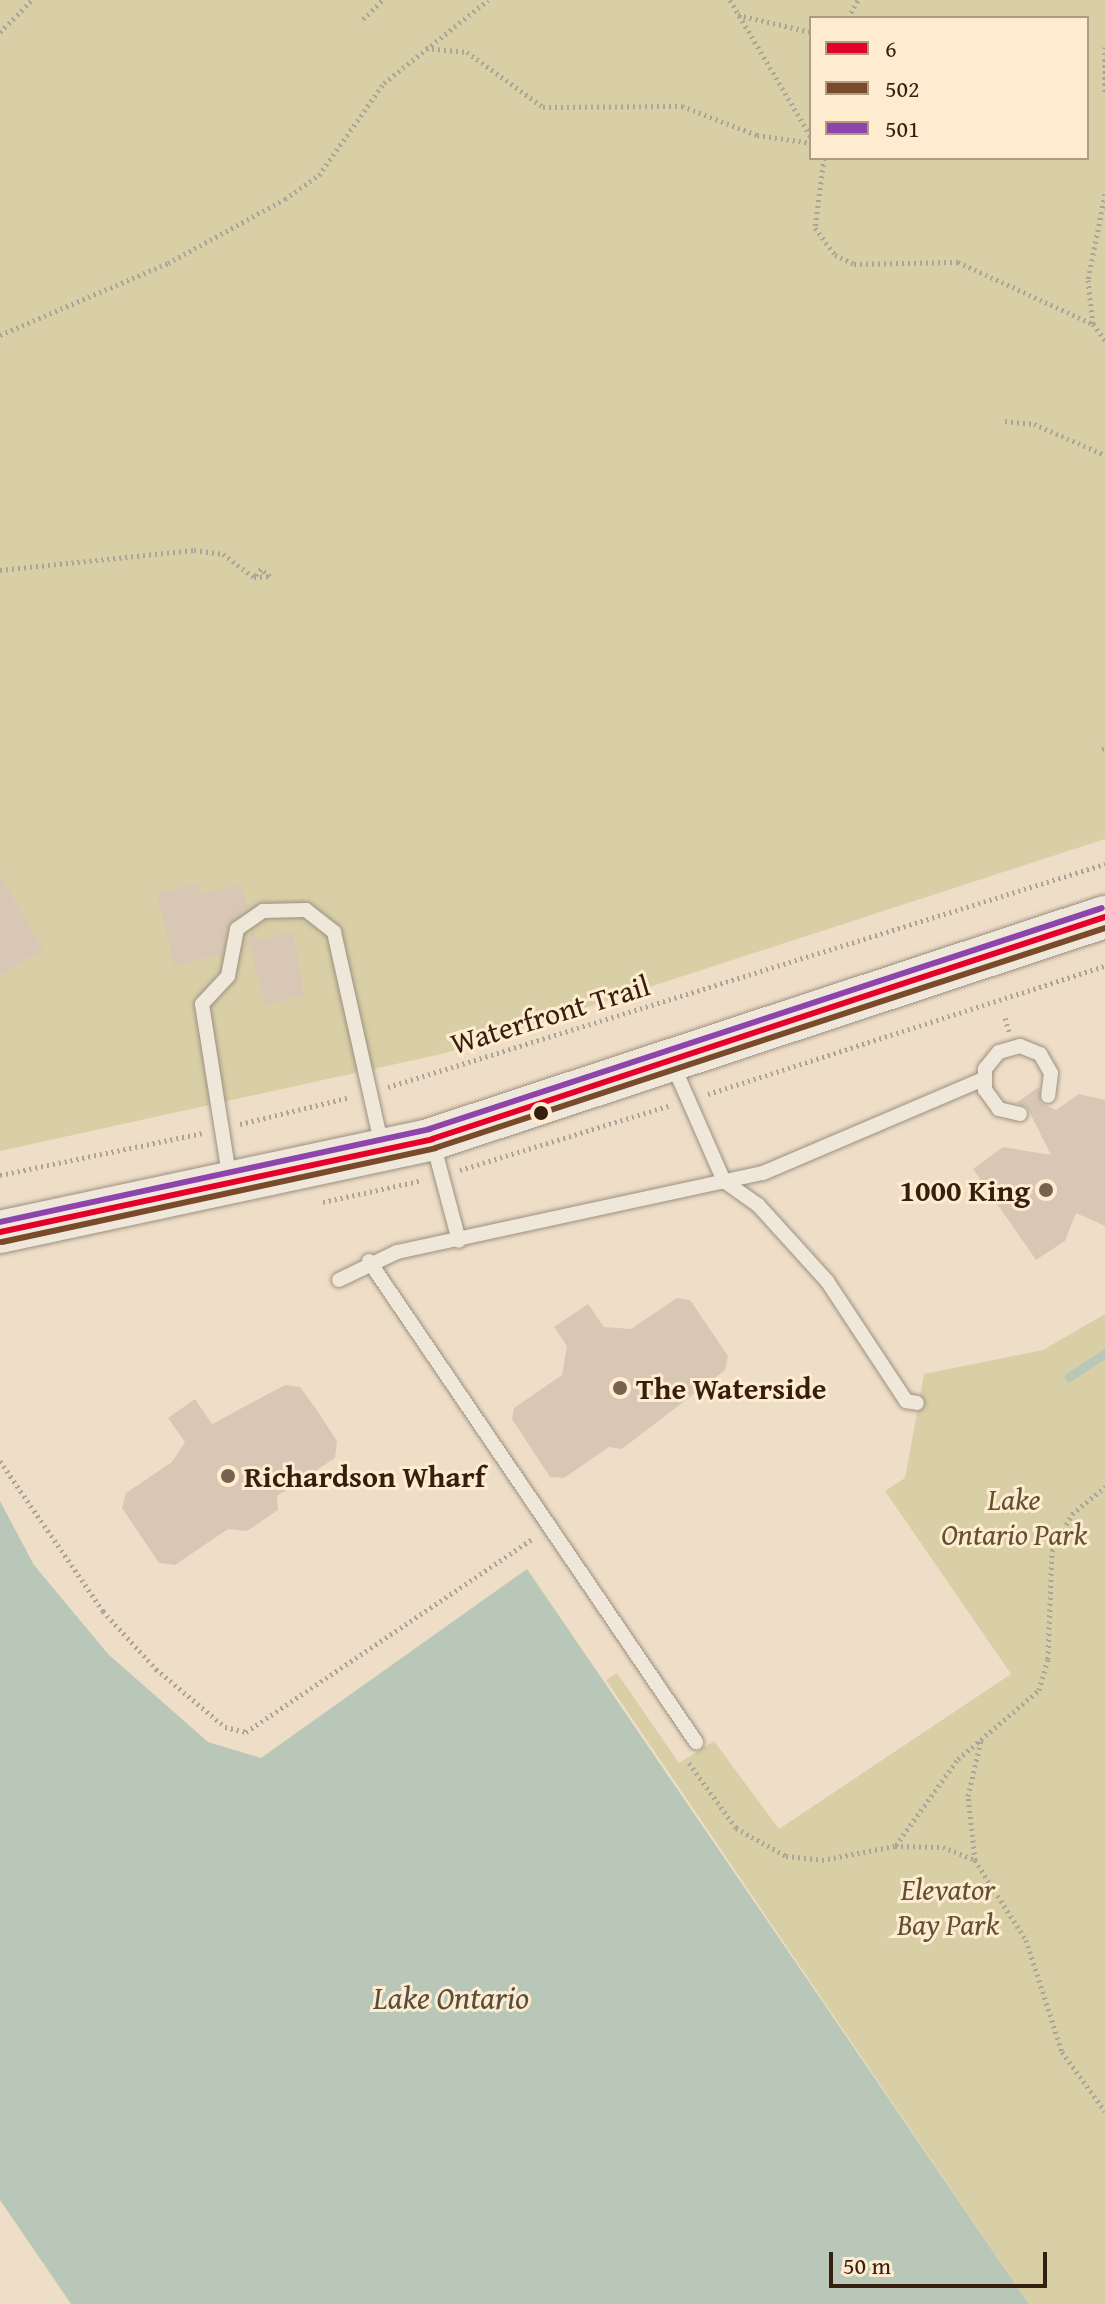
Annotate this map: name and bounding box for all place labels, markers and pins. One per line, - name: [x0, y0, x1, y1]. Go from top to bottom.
- unlabelled marker: [533, 1105, 549, 1121]
- place label: 1000 King: [899, 1172, 1030, 1208]
- marker: 1000 King: [1037, 1181, 1055, 1199]
- place label: The Waterside: [636, 1370, 826, 1406]
- marker: The Waterside: [611, 1379, 629, 1397]
- place label: Richardson Wharf: [244, 1458, 485, 1494]
- marker: Richardson Wharf: [219, 1467, 237, 1485]

